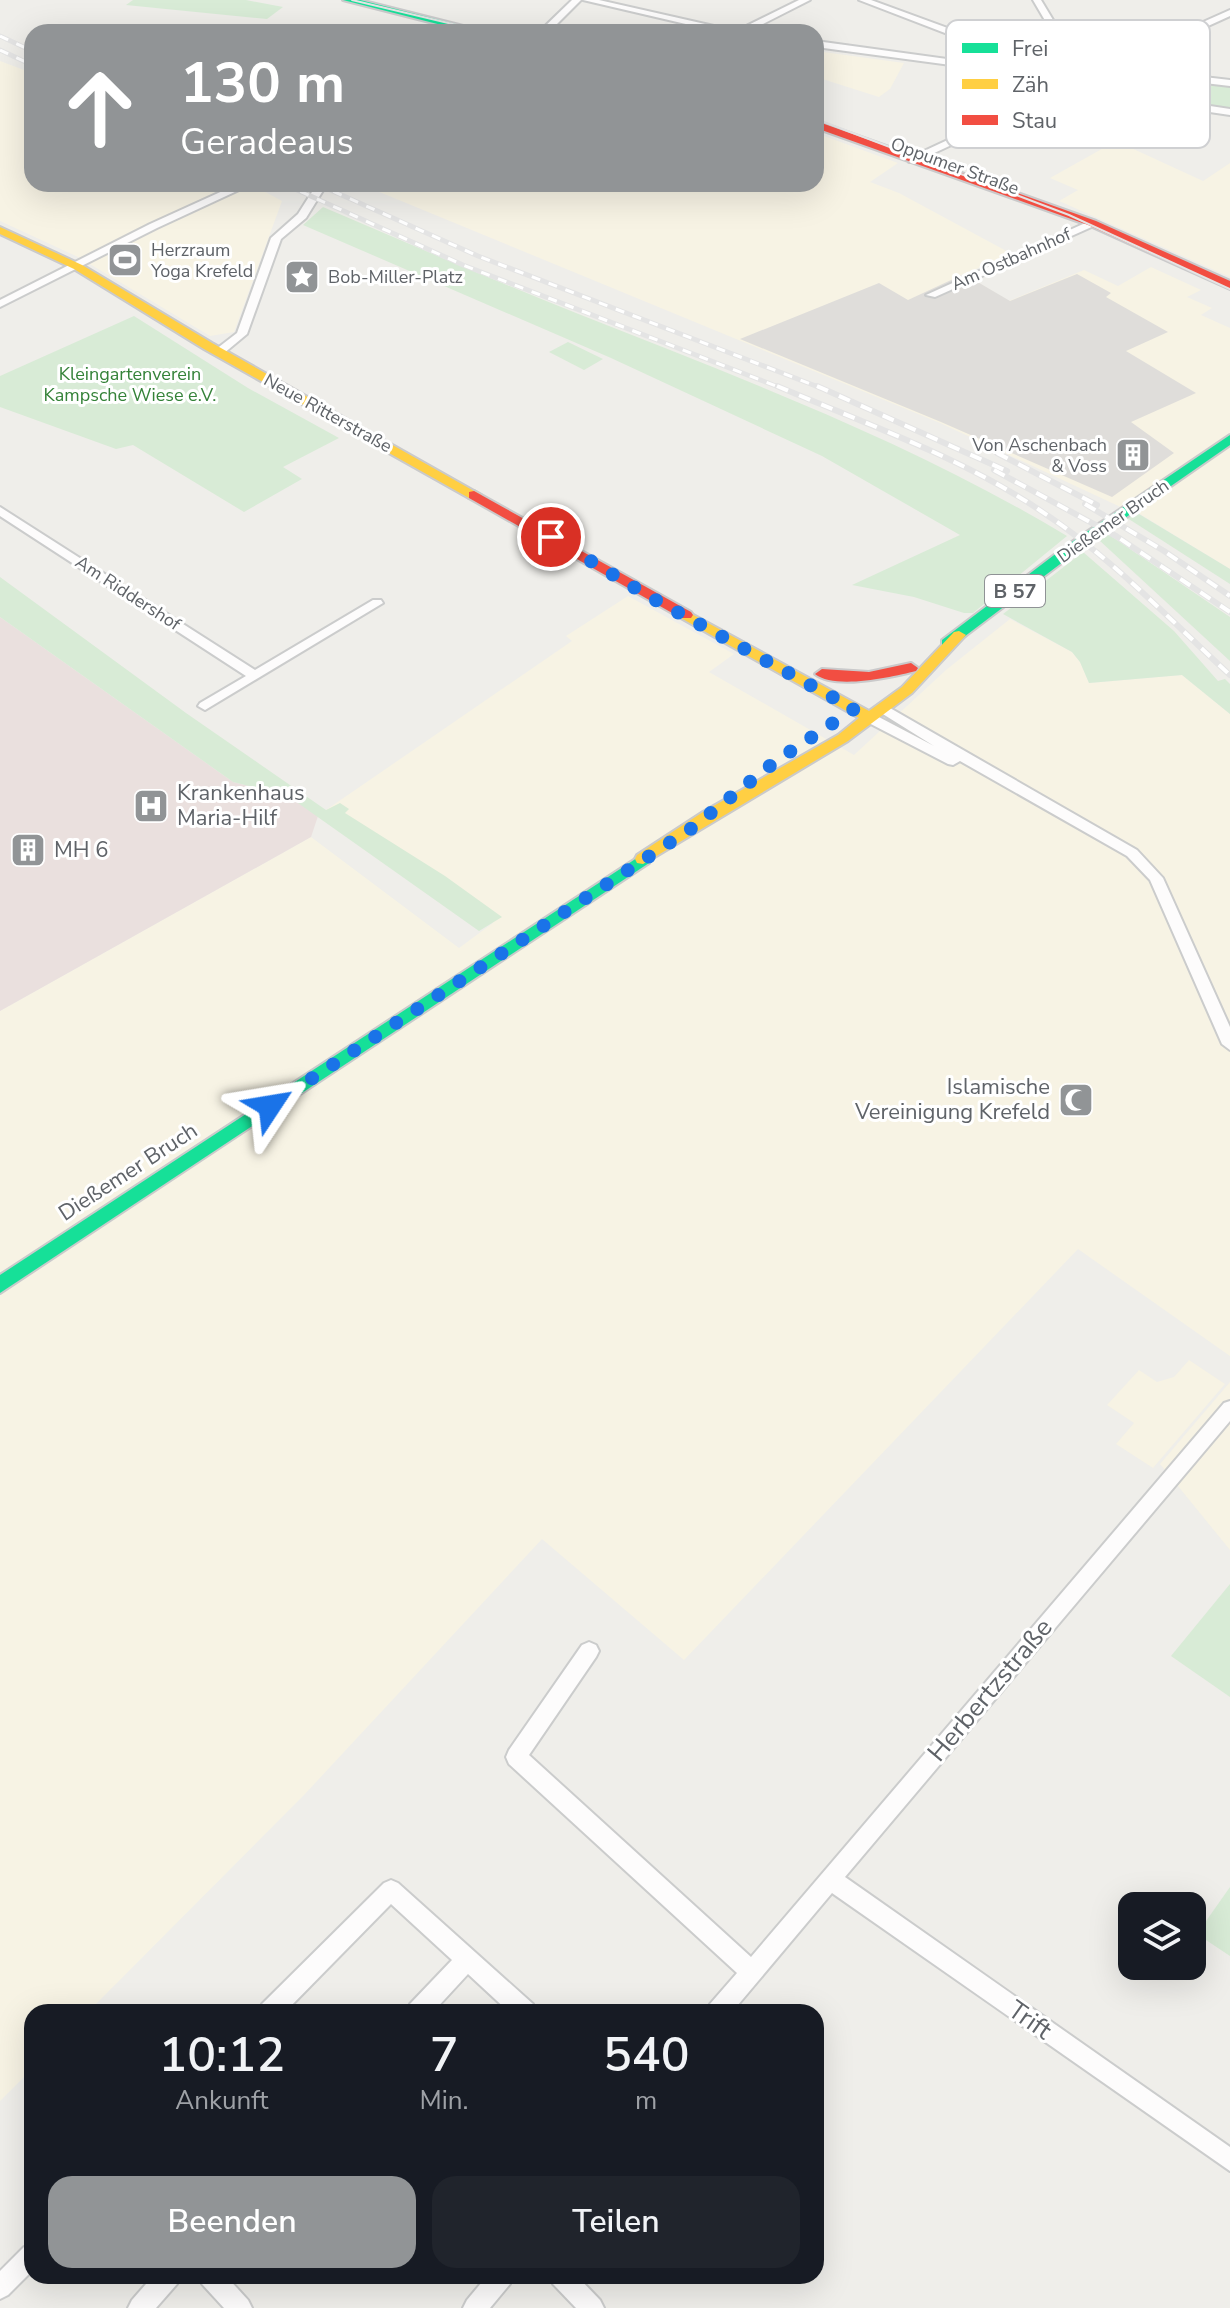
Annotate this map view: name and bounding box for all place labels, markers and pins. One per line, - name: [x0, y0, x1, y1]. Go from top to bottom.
- place label: Herzraum Yoga Krefeld: [150, 238, 253, 283]
- sports icon: Herzraum Yoga Krefeld: [106, 241, 144, 279]
- place icon: Bob-Miller-Platz: [283, 258, 321, 296]
- place label: Bob-Miller-Platz: [328, 265, 463, 289]
- place label: Von Aschenbach & Voss: [971, 433, 1107, 478]
- building icon: Von Aschenbach & Voss: [1114, 436, 1152, 474]
- pin: [517, 503, 585, 571]
- place label: Krankenhaus Maria-Hilf: [177, 778, 305, 833]
- hospital icon: Krankenhaus Maria-Hilf: [132, 787, 170, 825]
- building icon: MH 6: [9, 831, 47, 869]
- place label: MH 6: [54, 835, 108, 865]
- place label: Islamische Vereinigung Krefeld: [854, 1072, 1050, 1127]
- mosque icon: Islamische Vereinigung Krefeld: [1057, 1081, 1095, 1119]

